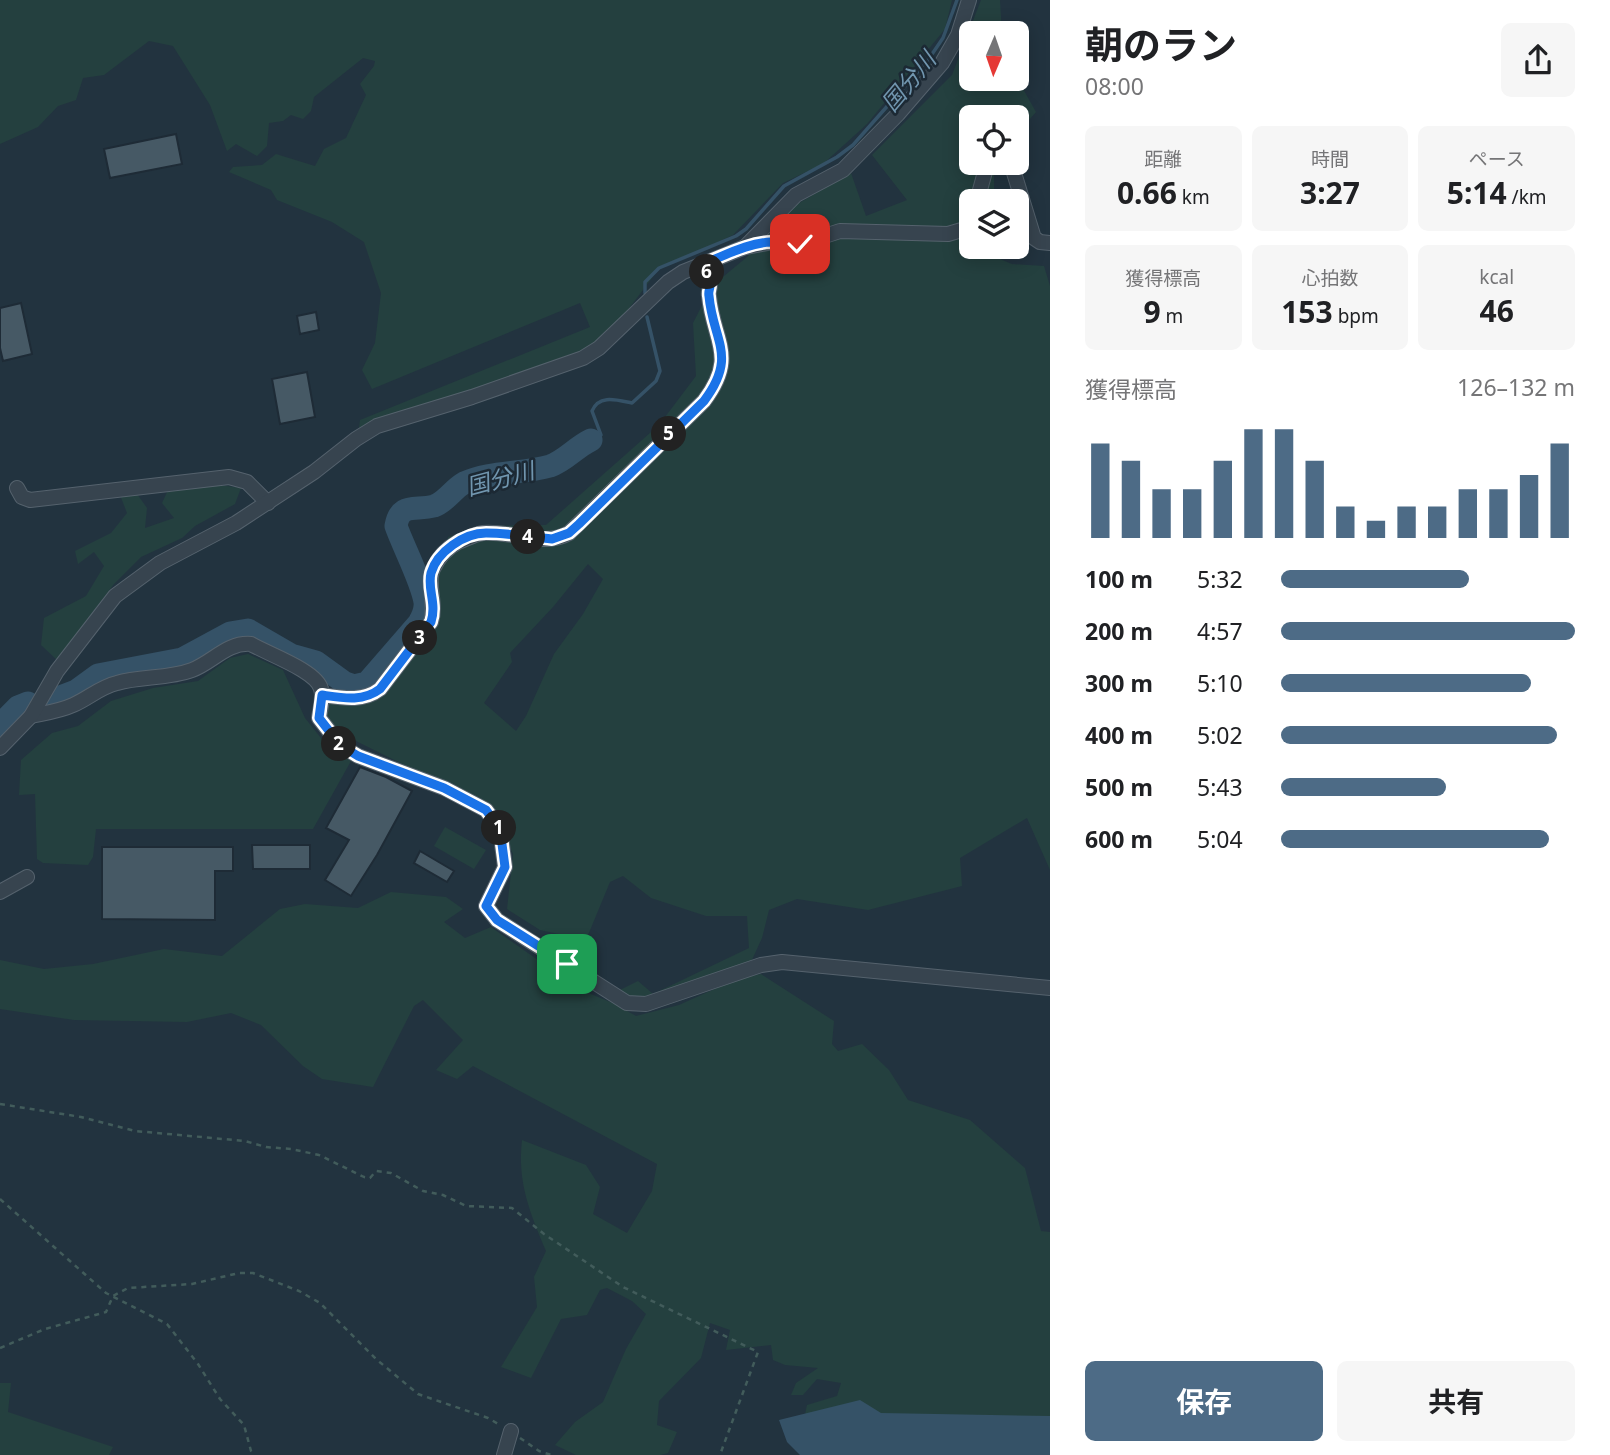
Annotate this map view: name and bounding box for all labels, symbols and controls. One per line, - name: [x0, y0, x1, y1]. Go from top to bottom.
- text: 朝のラン: [1085, 18, 1237, 70]
- north arrow: [959, 21, 1029, 91]
- map controls: [959, 21, 1029, 259]
- button: share: [1501, 23, 1575, 97]
- water label: 国分川: [874, 42, 944, 118]
- text: 08:00: [1085, 70, 1144, 102]
- button: locate: [959, 105, 1029, 175]
- text: 距離: [1144, 146, 1182, 172]
- text: 時間: [1311, 146, 1349, 172]
- text: ペース: [1469, 146, 1525, 172]
- text: 0.66: [1117, 172, 1177, 213]
- text: 3:27: [1300, 172, 1360, 213]
- text: 5:14: [1447, 172, 1507, 213]
- text: km: [1177, 184, 1210, 210]
- text: /km: [1507, 184, 1547, 210]
- button: layers: [959, 189, 1029, 259]
- pin: [770, 214, 830, 274]
- icon: check: [781, 225, 819, 263]
- pin: 6: [690, 254, 724, 290]
- text: 6: [701, 258, 712, 284]
- text: kcal: [1479, 264, 1514, 290]
- text: 獲得標高: [1125, 265, 1201, 291]
- text: 心拍数: [1301, 265, 1359, 291]
- text: 46: [1480, 290, 1514, 331]
- text: 9: [1143, 291, 1161, 332]
- text: 153: [1281, 291, 1333, 332]
- text: m: [1161, 303, 1183, 329]
- text: bpm: [1333, 303, 1379, 329]
- text: 126–132 m: [1457, 371, 1575, 403]
- text: 獲得標高: [1085, 373, 1177, 405]
- pin: 5: [652, 416, 686, 452]
- text: 5: [663, 420, 674, 446]
- water label: 国分川: [463, 453, 540, 502]
- pin: 4: [510, 520, 546, 554]
- text: 4: [522, 523, 533, 549]
- text: 100 m: [1085, 563, 1153, 595]
- text: 5:32: [1197, 563, 1243, 595]
- text: 200 m: [1085, 615, 1153, 647]
- text: 4:57: [1197, 615, 1243, 647]
- pin: 3: [402, 620, 438, 656]
- text: 3: [414, 624, 425, 650]
- text: 300 m: [1085, 667, 1153, 699]
- text: 5:10: [1197, 667, 1243, 699]
- text: 400 m: [1085, 719, 1153, 751]
- text: 5:02: [1197, 719, 1243, 751]
- pin: 2: [322, 726, 356, 762]
- text: 2: [333, 730, 344, 756]
- text: 500 m: [1085, 771, 1153, 803]
- text: 5:43: [1197, 771, 1243, 803]
- pin: 1: [482, 810, 516, 846]
- text: 1: [493, 814, 504, 840]
- text: 600 m: [1085, 823, 1153, 855]
- text: 5:04: [1197, 823, 1243, 855]
- pin: [537, 934, 597, 994]
- icon: arrive: [548, 945, 586, 983]
- button: 保存: [1085, 1361, 1323, 1441]
- button: 共有: [1337, 1361, 1575, 1441]

